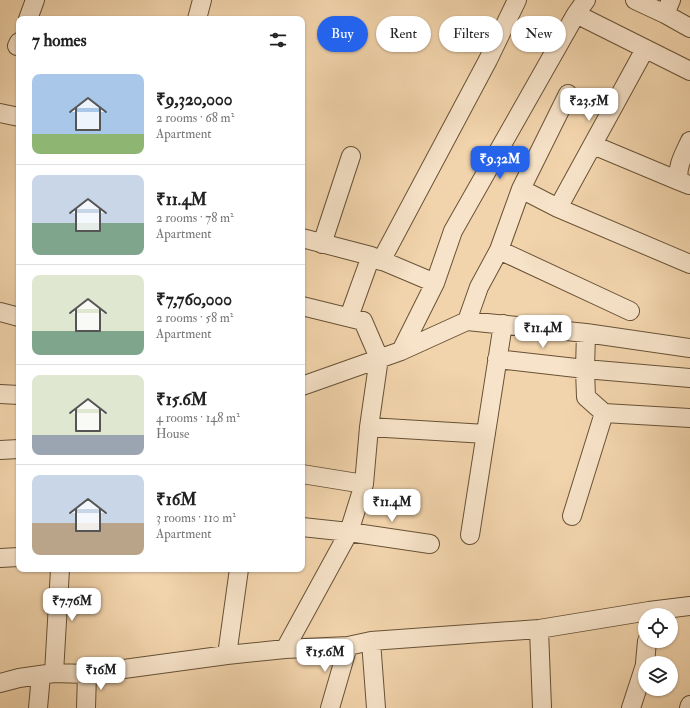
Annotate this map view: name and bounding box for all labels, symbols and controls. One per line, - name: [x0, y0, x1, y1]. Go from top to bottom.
- chip: Buy: [317, 16, 368, 52]
- chip: Rent: [376, 16, 431, 52]
- chip: Filters: [439, 16, 503, 52]
- chip: New: [511, 16, 566, 52]
- icon: filters: [267, 29, 289, 51]
- text: 7 homes: [32, 30, 87, 51]
- pin: ₹23.5M: [556, 88, 622, 122]
- text: ₹9,320,000: [156, 89, 233, 110]
- icon: home: [64, 90, 112, 138]
- text: ₹23.5M: [569, 93, 609, 109]
- text: 2 rooms · 68 m²: [156, 110, 234, 126]
- text: Apartment: [156, 126, 212, 142]
- pin: ₹9.32M: [467, 146, 533, 180]
- text: ₹9.32M: [480, 151, 520, 167]
- text: ₹11.4M: [156, 189, 207, 210]
- icon: home: [64, 191, 112, 239]
- text: 2 rooms · 78 m²: [156, 210, 234, 226]
- text: Apartment: [156, 226, 212, 242]
- text: ₹7,760,000: [156, 289, 232, 310]
- icon: home: [64, 291, 112, 339]
- text: 2 rooms · 58 m²: [156, 310, 234, 326]
- pin: ₹11.4M: [510, 315, 576, 349]
- text: ₹11.4M: [523, 320, 563, 336]
- text: Apartment: [156, 326, 212, 342]
- text: ₹15.6M: [156, 389, 207, 410]
- icon: home: [64, 391, 112, 439]
- text: 4 rooms · 148 m²: [156, 410, 240, 426]
- text: House: [156, 426, 189, 442]
- text: ₹16M: [156, 489, 197, 510]
- pin: ₹11.4M: [359, 489, 425, 523]
- icon: home: [64, 491, 112, 539]
- text: ₹11.4M: [372, 494, 412, 510]
- text: 3 rooms · 110 m²: [156, 510, 236, 526]
- text: Apartment: [156, 526, 212, 542]
- pin: ₹7.76M: [39, 588, 105, 622]
- text: ₹7.76M: [52, 593, 92, 609]
- map controls: [638, 608, 678, 696]
- button: locate: [638, 608, 678, 648]
- pin: ₹15.6M: [292, 639, 358, 673]
- text: ₹15.6M: [305, 644, 345, 660]
- button: layers: [638, 656, 678, 696]
- pin: ₹16M: [77, 657, 125, 691]
- text: ₹16M: [85, 662, 117, 678]

